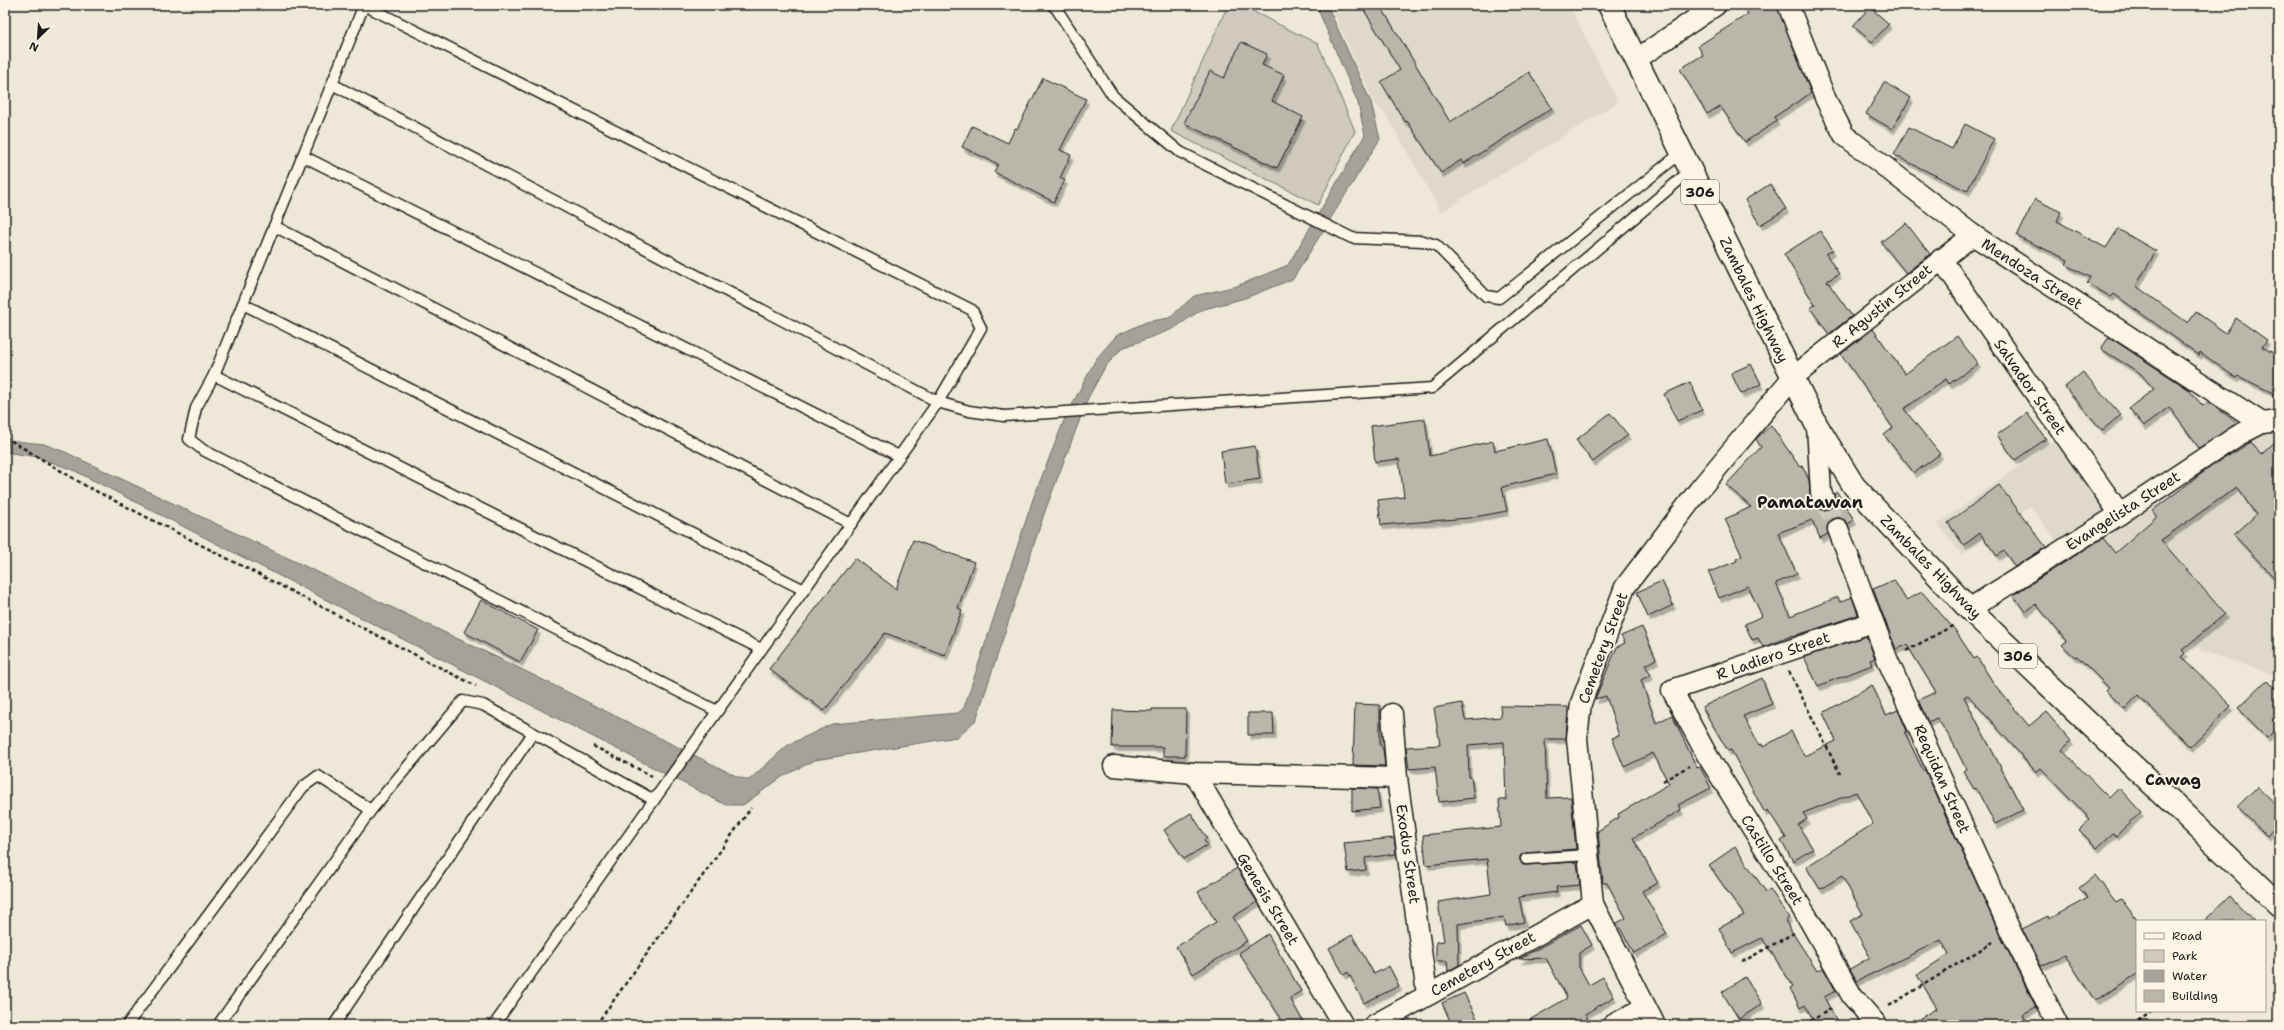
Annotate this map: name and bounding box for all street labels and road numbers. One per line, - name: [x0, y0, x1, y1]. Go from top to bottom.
- road number: 306: [1681, 180, 1719, 204]
- street label: Zambales Highway: [1715, 234, 1793, 366]
- street label: Mendoza Street: [1977, 234, 2087, 314]
- street label: R. Agustin Street: [1828, 259, 1936, 353]
- street label: Salvador Street: [1989, 335, 2071, 439]
- street label: Evangelista Street: [2062, 467, 2184, 555]
- street label: Zambales Highway: [1876, 511, 1986, 623]
- street label: Cemetery Street: [1574, 590, 1632, 706]
- street label: R Ladiero Street: [1714, 627, 1832, 685]
- road number: 306: [1999, 644, 2037, 668]
- street label: Requidan Street: [1909, 721, 1975, 837]
- street label: Exodus Street: [1391, 803, 1425, 905]
- street label: Castillo Street: [1736, 811, 1808, 909]
- street label: Genesis Street: [1232, 849, 1304, 949]
- street label: Cemetery Street: [1427, 927, 1539, 1001]

